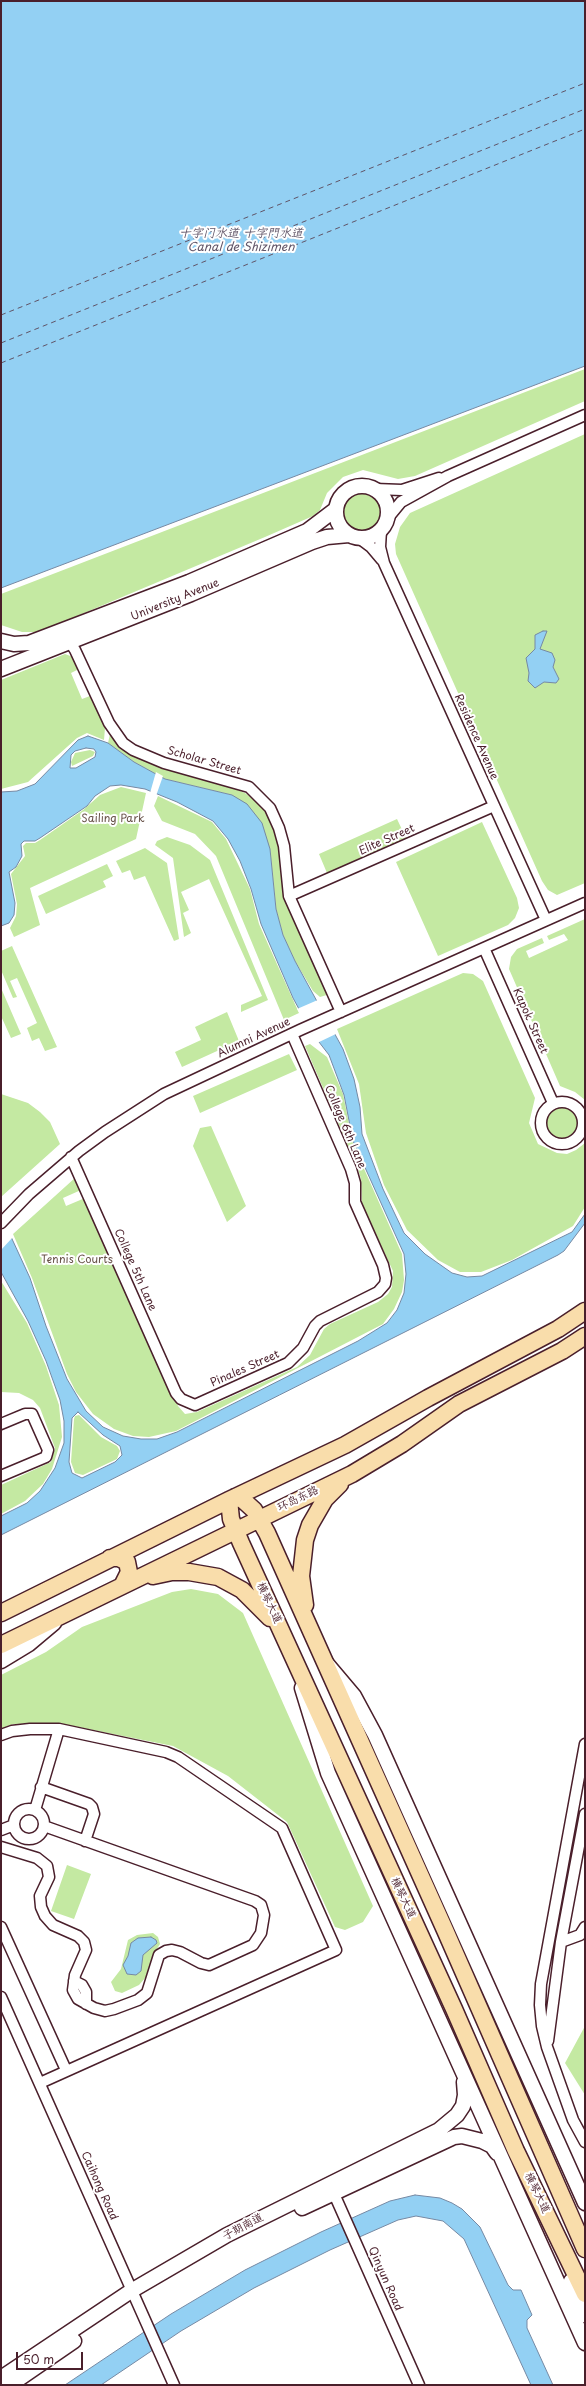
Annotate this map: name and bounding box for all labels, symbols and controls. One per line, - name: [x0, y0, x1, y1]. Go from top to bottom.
- water label: 十字门水道 十字門水道 Canal de Shizimen: [179, 227, 303, 255]
- street label: University Avenue: [129, 576, 221, 624]
- street label: Residence Avenue: [451, 692, 501, 782]
- street label: Scholar Street: [166, 744, 242, 778]
- park label: Sailing Park: [81, 812, 145, 826]
- street label: Elite Street: [357, 822, 417, 858]
- street label: Kapok Street: [510, 986, 550, 1056]
- street label: Alumni Avenue: [215, 1015, 293, 1061]
- street label: College 6th Lane: [321, 1083, 369, 1171]
- street label: College 5th Lane: [111, 1227, 159, 1313]
- park label: Tennis Courts: [41, 1253, 113, 1267]
- street label: Pinales Street: [208, 1348, 282, 1390]
- street label: 环岛东路: [275, 1483, 321, 1515]
- street label: 横琴大道: [254, 1580, 284, 1626]
- street label: 横琴大道: [388, 1875, 418, 1921]
- street label: Caihong Road: [78, 2150, 120, 2222]
- street label: 横琴大道: [521, 2170, 553, 2216]
- street label: 子期南道: [220, 2211, 266, 2243]
- street label: Qinyun Road: [365, 2245, 405, 2313]
- scale bar: [18, 2344, 85, 2370]
- text: 50 m: [23, 2350, 54, 2368]

